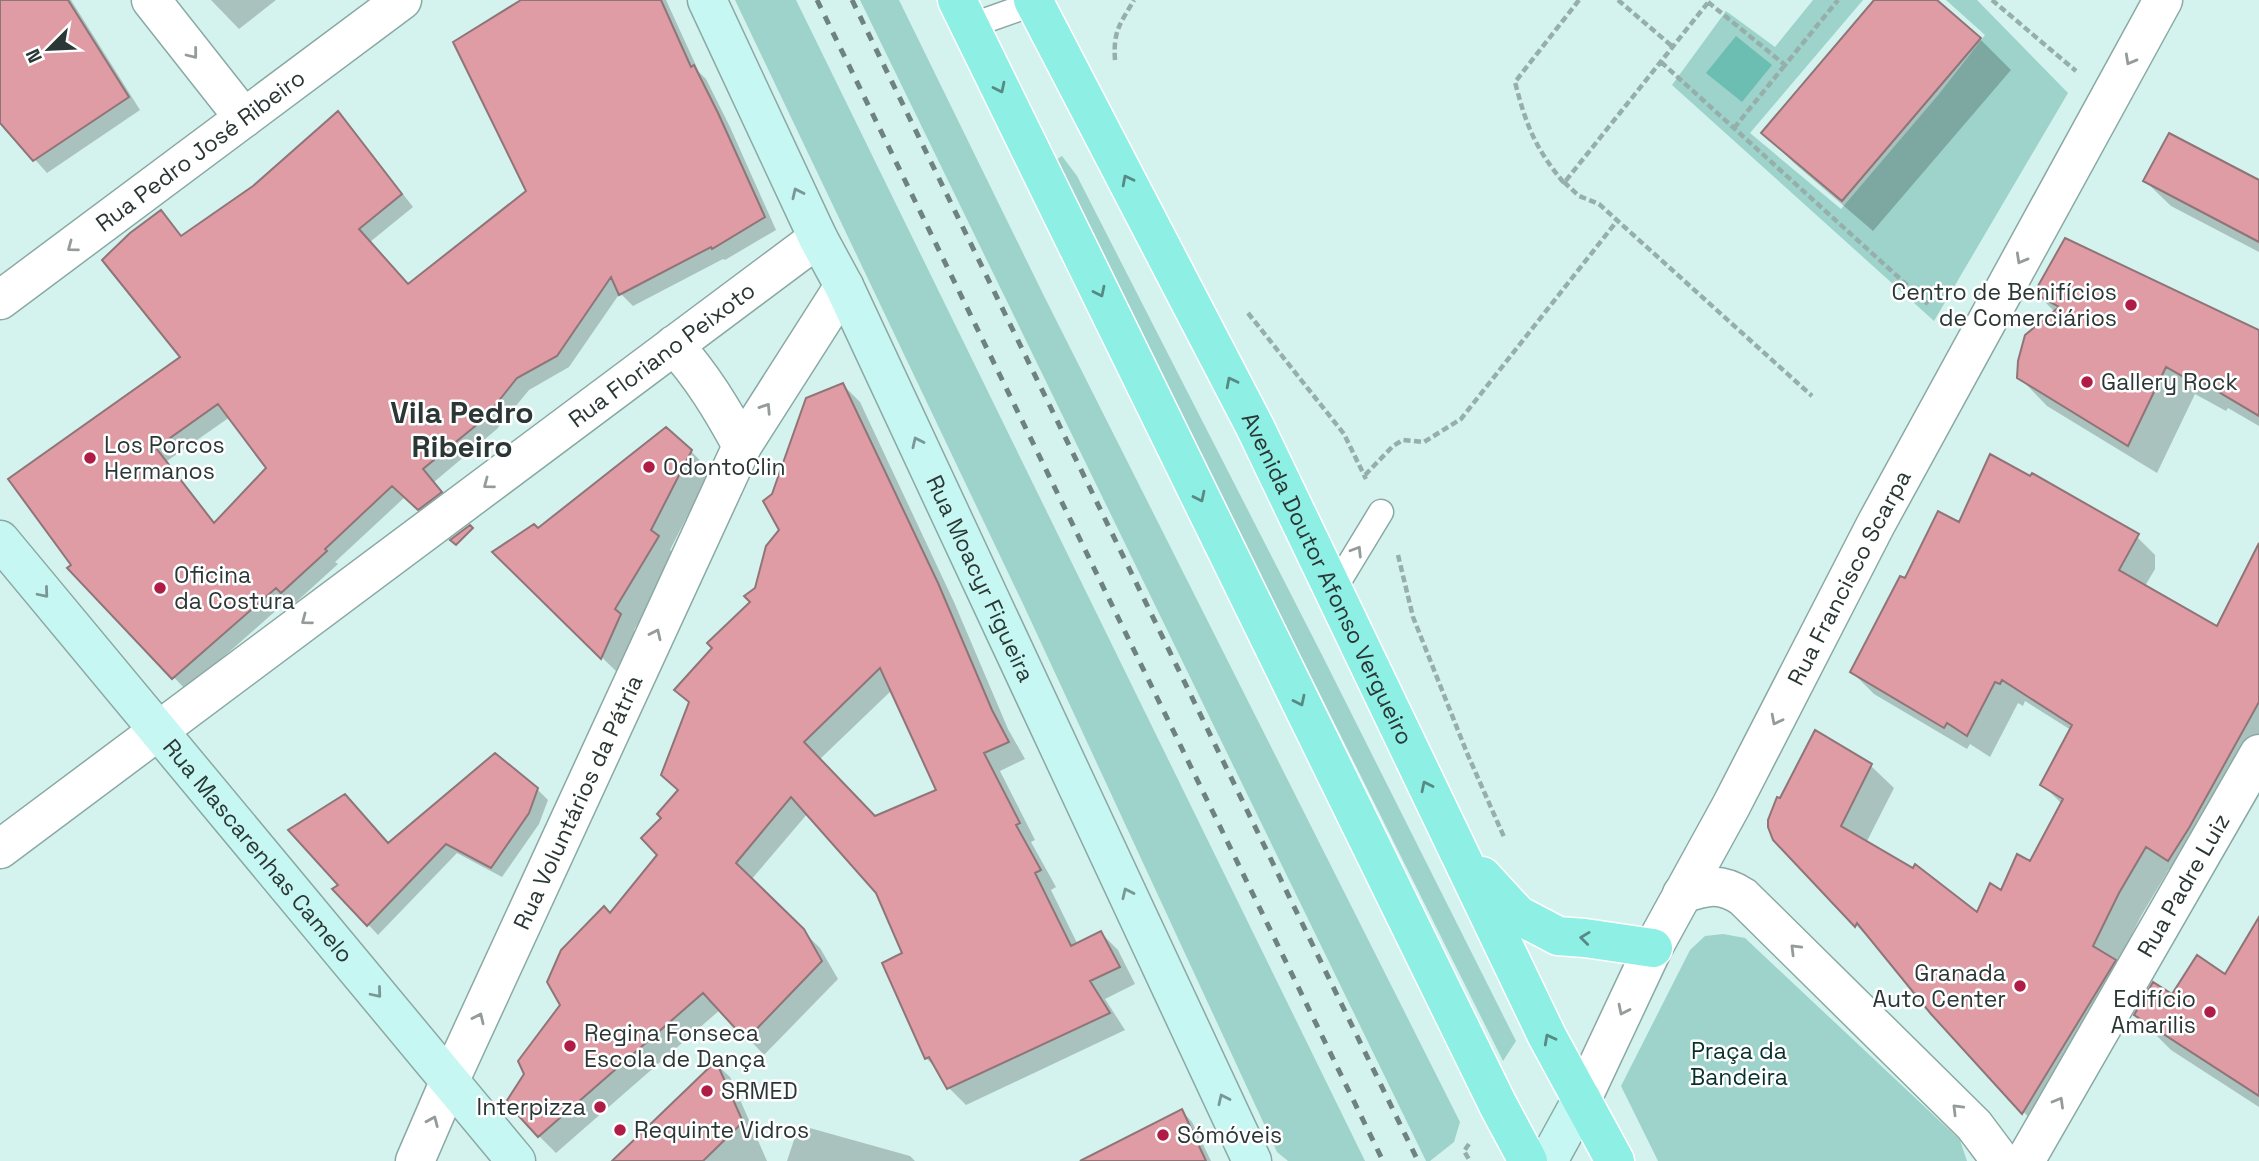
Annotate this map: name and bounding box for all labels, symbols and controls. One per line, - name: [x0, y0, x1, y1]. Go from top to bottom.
- north arrow: [14, 14, 84, 84]
- text: N: [20, 45, 48, 67]
- one-way arrow: [185, 46, 198, 58]
- one-way arrow: [2125, 53, 2138, 65]
- street label: Rua Pedro José Ribeiro: [90, 63, 311, 238]
- one-way arrow: [992, 81, 1006, 93]
- one-way arrow: [1122, 175, 1135, 187]
- one-way arrow: [791, 188, 805, 201]
- one-way arrow: [67, 238, 79, 251]
- one-way arrow: [2016, 252, 2029, 265]
- street label: Rua Floriano Peixoto: [562, 275, 761, 434]
- place label: Centro de Benifícios de Comerciários: [1891, 277, 2117, 333]
- one-way arrow: [1091, 285, 1105, 297]
- marker: Centro de Benifícios de Comerciários: [2123, 297, 2139, 313]
- place label: Gallery Rock: [2101, 367, 2238, 397]
- marker: Gallery Rock: [2079, 374, 2095, 390]
- one-way arrow: [1226, 377, 1240, 390]
- district label: Vila Pedro Ribeiro: [390, 393, 534, 466]
- one-way arrow: [758, 403, 771, 416]
- street label: Avenida Doutor Afonso Vergueiro: [1235, 407, 1420, 750]
- place label: Los Porcos Hermanos: [104, 430, 225, 486]
- one-way arrow: [911, 437, 925, 450]
- marker: Los Porcos Hermanos: [82, 450, 98, 466]
- place label: OdontoClin: [663, 452, 786, 482]
- marker: OdontoClin: [641, 459, 657, 475]
- street label: Rua Francisco Scarpa: [1781, 465, 1918, 690]
- street label: Rua Moacyr Figueira: [919, 470, 1042, 687]
- one-way arrow: [483, 476, 496, 488]
- one-way arrow: [1192, 490, 1206, 502]
- one-way arrow: [1348, 546, 1361, 559]
- place label: Oficina da Costura: [174, 560, 295, 616]
- marker: Oficina da Costura: [152, 580, 168, 596]
- one-way arrow: [36, 584, 48, 597]
- one-way arrow: [301, 612, 314, 625]
- one-way arrow: [647, 629, 661, 641]
- street label: Rua Voluntários da Pátria: [506, 670, 649, 934]
- one-way arrow: [1292, 694, 1306, 706]
- one-way arrow: [1770, 713, 1784, 725]
- street label: Rua Mascarenhas Camelo: [156, 733, 360, 969]
- one-way arrow: [1420, 781, 1434, 793]
- street label: Rua Padre Luiz: [2130, 808, 2237, 963]
- one-way arrow: [1121, 888, 1135, 900]
- one-way arrow: [1579, 931, 1591, 946]
- one-way arrow: [1790, 945, 1803, 958]
- place label: Granada Auto Center: [1873, 958, 2006, 1014]
- marker: Granada Auto Center: [2012, 978, 2028, 994]
- place label: Edifício Amarilis: [2111, 984, 2196, 1040]
- one-way arrow: [369, 986, 382, 998]
- one-way arrow: [1617, 1003, 1631, 1015]
- marker: Edifício Amarilis: [2202, 1004, 2218, 1020]
- one-way arrow: [470, 1013, 484, 1026]
- place label: Regina Fonseca Escola de Dança: [584, 1018, 766, 1074]
- one-way arrow: [1544, 1034, 1557, 1046]
- park label: Praça da Bandeira: [1690, 1036, 1788, 1092]
- marker: Regina Fonseca Escola de Dança: [562, 1038, 578, 1054]
- place label: SRMED: [721, 1076, 798, 1106]
- marker: SRMED: [699, 1083, 715, 1099]
- place label: Interpizza: [477, 1092, 586, 1122]
- one-way arrow: [1217, 1094, 1231, 1106]
- one-way arrow: [2051, 1096, 2064, 1109]
- marker: Interpizza: [592, 1099, 608, 1115]
- one-way arrow: [1953, 1105, 1965, 1117]
- one-way arrow: [425, 1115, 439, 1128]
- place label: Requinte Vidros: [634, 1115, 809, 1145]
- place label: Sómóveis: [1177, 1120, 1282, 1150]
- marker: Requinte Vidros: [612, 1122, 628, 1138]
- marker: Sómóveis: [1155, 1127, 1171, 1143]

